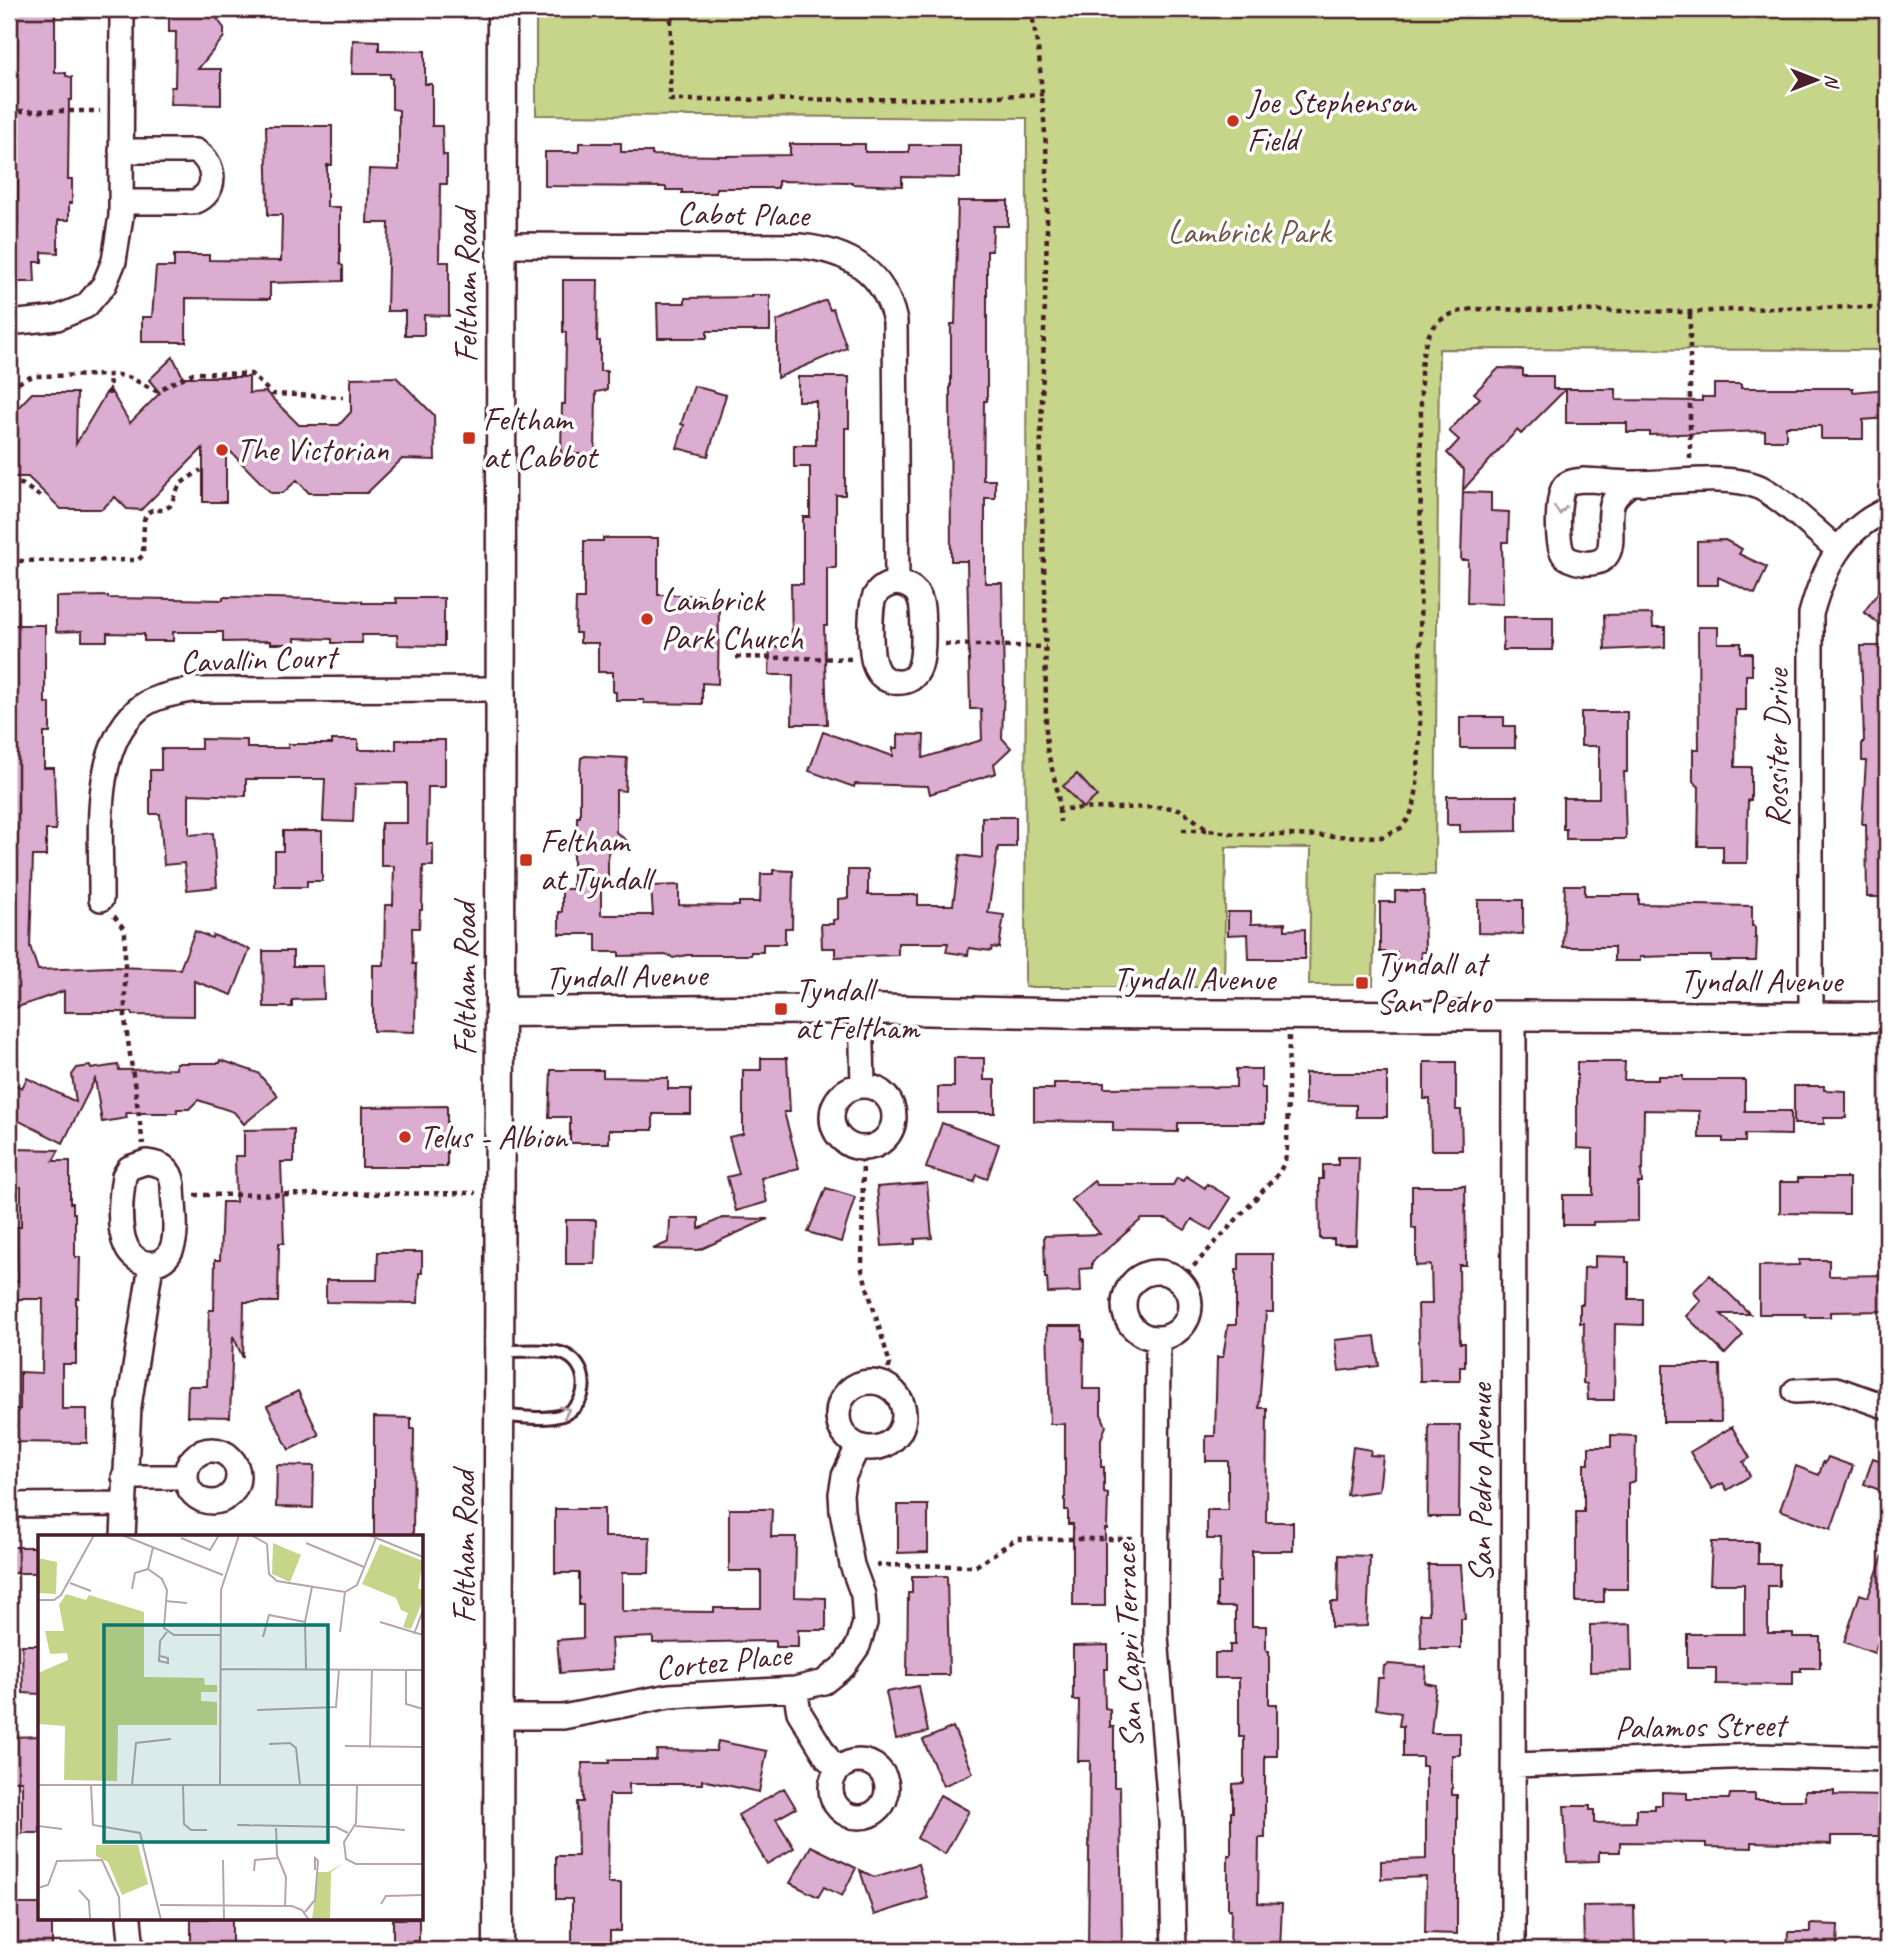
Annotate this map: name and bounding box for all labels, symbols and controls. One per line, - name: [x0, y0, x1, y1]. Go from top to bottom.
- north arrow: [1780, 46, 1850, 116]
- text: N: [1820, 74, 1844, 89]
- place label: Joe Stephenson Field: [1245, 81, 1418, 161]
- marker: Joe Stephenson Field: [1225, 113, 1241, 129]
- street label: Cabot Place: [677, 192, 812, 236]
- street label: Feltham Road: [445, 204, 487, 363]
- park label: Lambrick Park: [1168, 211, 1333, 253]
- place label: Feltham at Cabbot: [483, 398, 599, 478]
- place label: The Victorian: [236, 429, 389, 471]
- marker: Feltham at Cabbot: [461, 430, 477, 446]
- marker: The Victorian: [214, 442, 230, 458]
- one-way arrow: [1552, 504, 1567, 515]
- place label: Lambrick Park Church: [661, 579, 804, 659]
- marker: Lambrick Park Church: [639, 611, 655, 627]
- street label: Cavallin Court: [179, 635, 341, 683]
- street label: Rossiter Drive: [1756, 667, 1798, 827]
- place label: Feltham at Tyndall: [540, 820, 657, 900]
- marker: Feltham at Tyndall: [518, 852, 534, 868]
- street label: Feltham Road: [444, 897, 486, 1056]
- place label: Tyndall at San Pedro: [1376, 943, 1492, 1023]
- street label: Tyndall Avenue: [545, 954, 710, 998]
- street label: Tyndall Avenue: [1113, 958, 1277, 1000]
- street label: Tyndall Avenue: [1680, 960, 1844, 1002]
- place label: Tyndall at Feltham: [795, 969, 921, 1049]
- marker: Tyndall at San Pedro: [1354, 975, 1370, 991]
- marker: Tyndall at Feltham: [773, 1001, 789, 1017]
- place label: Telus - Albion: [419, 1116, 569, 1158]
- marker: Telus - Albion: [397, 1129, 413, 1145]
- street label: San Pedro Avenue: [1460, 1381, 1502, 1582]
- one-way arrow: [558, 1405, 570, 1419]
- street label: Feltham Road: [443, 1465, 485, 1624]
- inset map: [38, 1535, 424, 1920]
- street label: San Capri Terrace: [1103, 1541, 1153, 1749]
- street label: Cortez Place: [653, 1633, 795, 1689]
- street label: Palamos Street: [1615, 1703, 1790, 1748]

